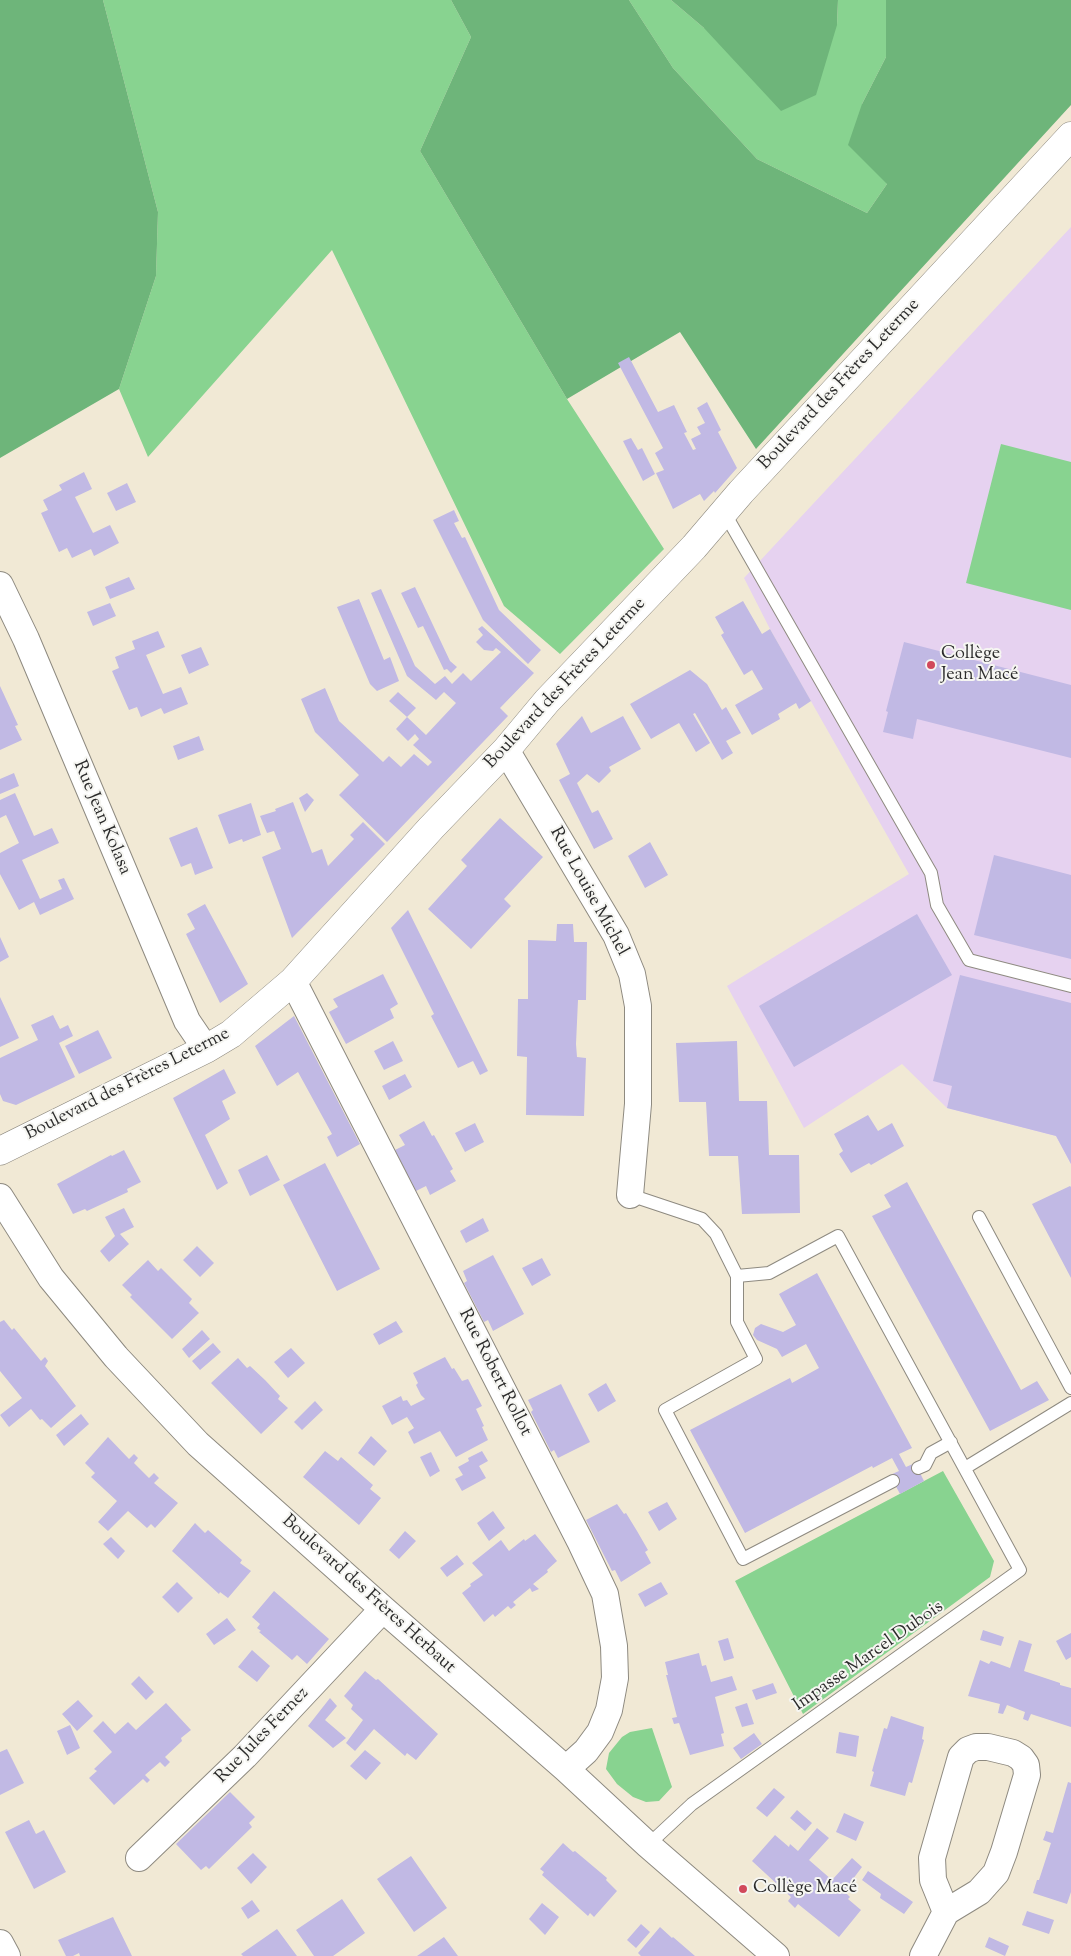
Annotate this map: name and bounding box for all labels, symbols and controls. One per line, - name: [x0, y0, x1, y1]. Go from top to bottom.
- street label: Boulevard des Frères Leterme: [755, 295, 925, 475]
- street label: Boulevard des Frères Leterme: [481, 594, 651, 774]
- place label: Collège Jean Macé: [941, 644, 1018, 686]
- marker: Collège Jean Macé: [925, 659, 937, 671]
- street label: Rue Jean Kolasa: [67, 758, 135, 878]
- street label: Rue Louise Michel: [544, 824, 632, 960]
- street label: Boulevard des Frères Leterme: [22, 1024, 234, 1146]
- street label: Rue Robert Rollot: [453, 1306, 535, 1440]
- street label: Boulevard des Frères Herbaut: [277, 1511, 459, 1679]
- street label: Impasse Marcel Dubois: [790, 1597, 948, 1717]
- street label: Rue Jules Fernez: [212, 1683, 314, 1789]
- place label: Collège Macé: [753, 1878, 857, 1900]
- marker: Collège Macé: [737, 1883, 749, 1895]

